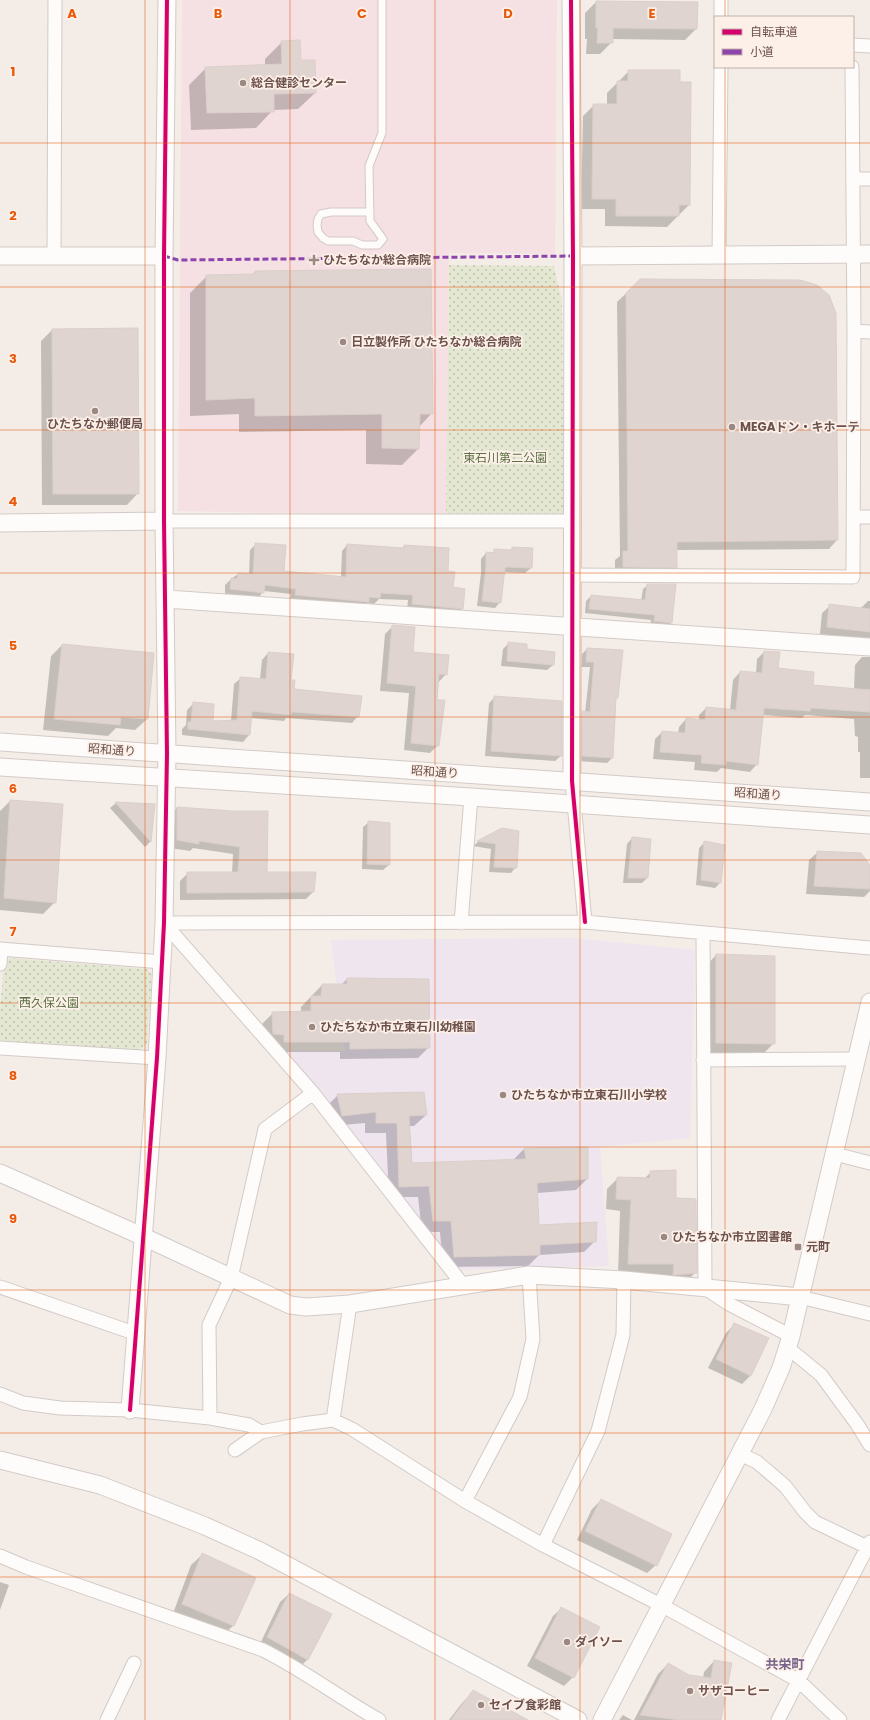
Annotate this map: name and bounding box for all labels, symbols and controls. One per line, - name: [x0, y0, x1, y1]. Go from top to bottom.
- text: A: [67, 4, 77, 23]
- text: B: [214, 4, 223, 23]
- text: C: [357, 4, 367, 23]
- text: D: [503, 4, 513, 23]
- text: E: [648, 4, 656, 23]
- legend: [714, 16, 854, 68]
- text: 自転車道: [750, 23, 798, 40]
- text: 小道: [750, 43, 774, 60]
- text: 1: [11, 62, 15, 81]
- place label: 総合健診センター: [251, 74, 347, 91]
- marker: 総合健診センター: [238, 78, 248, 88]
- text: 2: [9, 206, 17, 225]
- place label: ひたちなか総合病院: [323, 251, 431, 268]
- marker: ひたちなか総合病院: [308, 254, 320, 266]
- place label: 日立製作所 ひたちなか総合病院: [351, 333, 522, 350]
- marker: 日立製作所 ひたちなか総合病院: [338, 337, 348, 347]
- text: 3: [9, 349, 17, 368]
- marker: ひたちなか郵便局: [90, 406, 100, 416]
- place label: ひたちなか郵便局: [47, 415, 143, 432]
- place label: MEGAドン・キホーテ: [740, 418, 860, 435]
- marker: MEGAドン・キホーテ: [727, 422, 737, 432]
- park label: 東石川第二公園: [463, 449, 547, 466]
- text: 4: [9, 492, 18, 511]
- text: 5: [9, 636, 17, 655]
- street label: 昭和通り: [87, 739, 137, 760]
- street label: 昭和通り: [410, 761, 460, 782]
- text: 6: [9, 779, 17, 798]
- street label: 昭和通り: [733, 783, 783, 804]
- text: 7: [10, 922, 17, 941]
- park label: 西久保公園: [19, 994, 79, 1011]
- place label: ひたちなか市立東石川幼稚園: [320, 1018, 476, 1035]
- marker: ひたちなか市立東石川幼稚園: [307, 1022, 317, 1032]
- text: 8: [9, 1066, 17, 1085]
- place label: ひたちなか市立東石川小学校: [511, 1086, 667, 1103]
- marker: ひたちなか市立東石川小学校: [498, 1090, 508, 1100]
- text: 9: [9, 1209, 17, 1228]
- place label: ひたちなか市立図書館: [672, 1228, 792, 1245]
- marker: ひたちなか市立図書館: [659, 1232, 669, 1242]
- place label: 元町: [806, 1238, 830, 1255]
- marker: 元町: [793, 1242, 803, 1252]
- place label: ダイソー: [575, 1633, 623, 1650]
- marker: ダイソー: [562, 1637, 572, 1647]
- district label: 共栄町: [765, 1655, 805, 1674]
- place label: サザコーヒー: [698, 1682, 770, 1699]
- marker: サザコーヒー: [685, 1686, 695, 1696]
- place label: セイブ食彩館: [489, 1696, 561, 1713]
- marker: セイブ食彩館: [476, 1700, 486, 1710]

